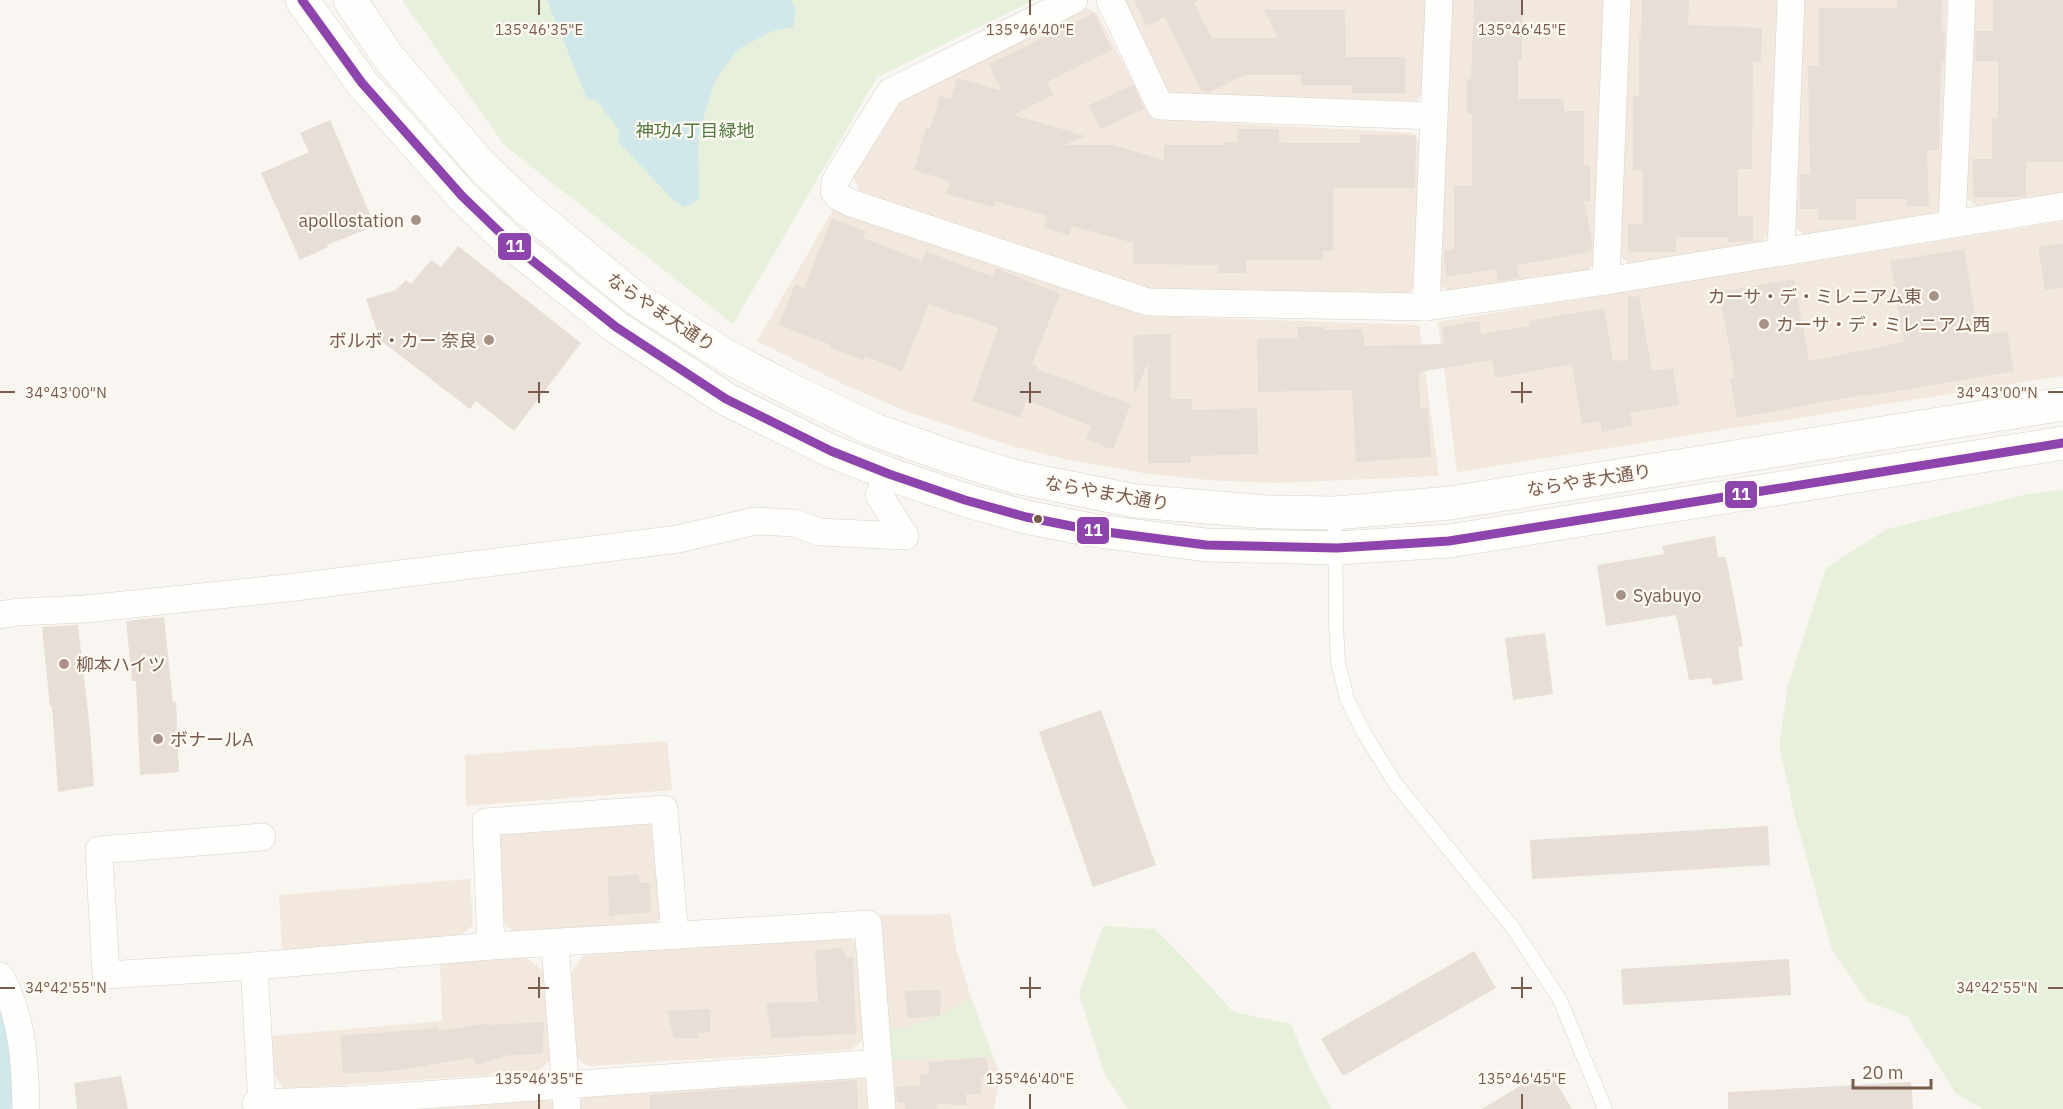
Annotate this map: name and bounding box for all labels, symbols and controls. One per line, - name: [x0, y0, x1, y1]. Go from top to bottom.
- text: 135°46'35"E: [495, 20, 583, 39]
- text: 135°46'40"E: [986, 20, 1074, 39]
- text: 135°46'45"E: [1478, 20, 1566, 39]
- park label: 神功4丁目緑地: [636, 119, 754, 142]
- place label: apollostation: [298, 209, 404, 232]
- marker: apollostation: [409, 213, 423, 227]
- line badge: 11: [497, 232, 532, 261]
- text: 11: [505, 236, 525, 256]
- street label: ならやま大通り: [602, 267, 720, 357]
- place label: カーサ・デ・ミレニアム東: [1708, 285, 1922, 308]
- marker: カーサ・デ・ミレニアム東: [1927, 289, 1941, 303]
- place label: カーサ・デ・ミレニアム西: [1776, 313, 1990, 336]
- marker: カーサ・デ・ミレニアム西: [1757, 317, 1771, 331]
- place label: ボルボ・カー 奈良: [329, 329, 477, 352]
- marker: ボルボ・カー 奈良: [482, 333, 496, 347]
- text: 34°43'00"N: [25, 383, 107, 402]
- text: 34°43'00"N: [1956, 383, 2038, 402]
- street label: ならやま大通り: [1525, 459, 1653, 501]
- street label: ならやま大通り: [1043, 471, 1171, 515]
- line badge: 11: [1724, 480, 1758, 509]
- text: 11: [1731, 484, 1751, 504]
- unlabelled marker: [1032, 513, 1044, 525]
- line badge: 11: [1076, 516, 1110, 545]
- text: 11: [1083, 520, 1103, 540]
- place label: Syabuyo: [1633, 584, 1701, 607]
- marker: Syabuyo: [1614, 588, 1628, 602]
- place label: 柳本ハイツ: [76, 653, 166, 676]
- marker: 柳本ハイツ: [57, 657, 71, 671]
- place label: ボナールA: [170, 728, 254, 751]
- marker: ボナールA: [151, 732, 165, 746]
- text: 34°42'55"N: [25, 978, 107, 997]
- text: 34°42'55"N: [1956, 978, 2038, 997]
- scale bar: [1853, 1052, 1931, 1090]
- text: 20 m: [1862, 1061, 1904, 1084]
- text: 135°46'35"E: [495, 1069, 583, 1088]
- text: 135°46'40"E: [986, 1069, 1074, 1088]
- text: 135°46'45"E: [1478, 1069, 1566, 1088]

